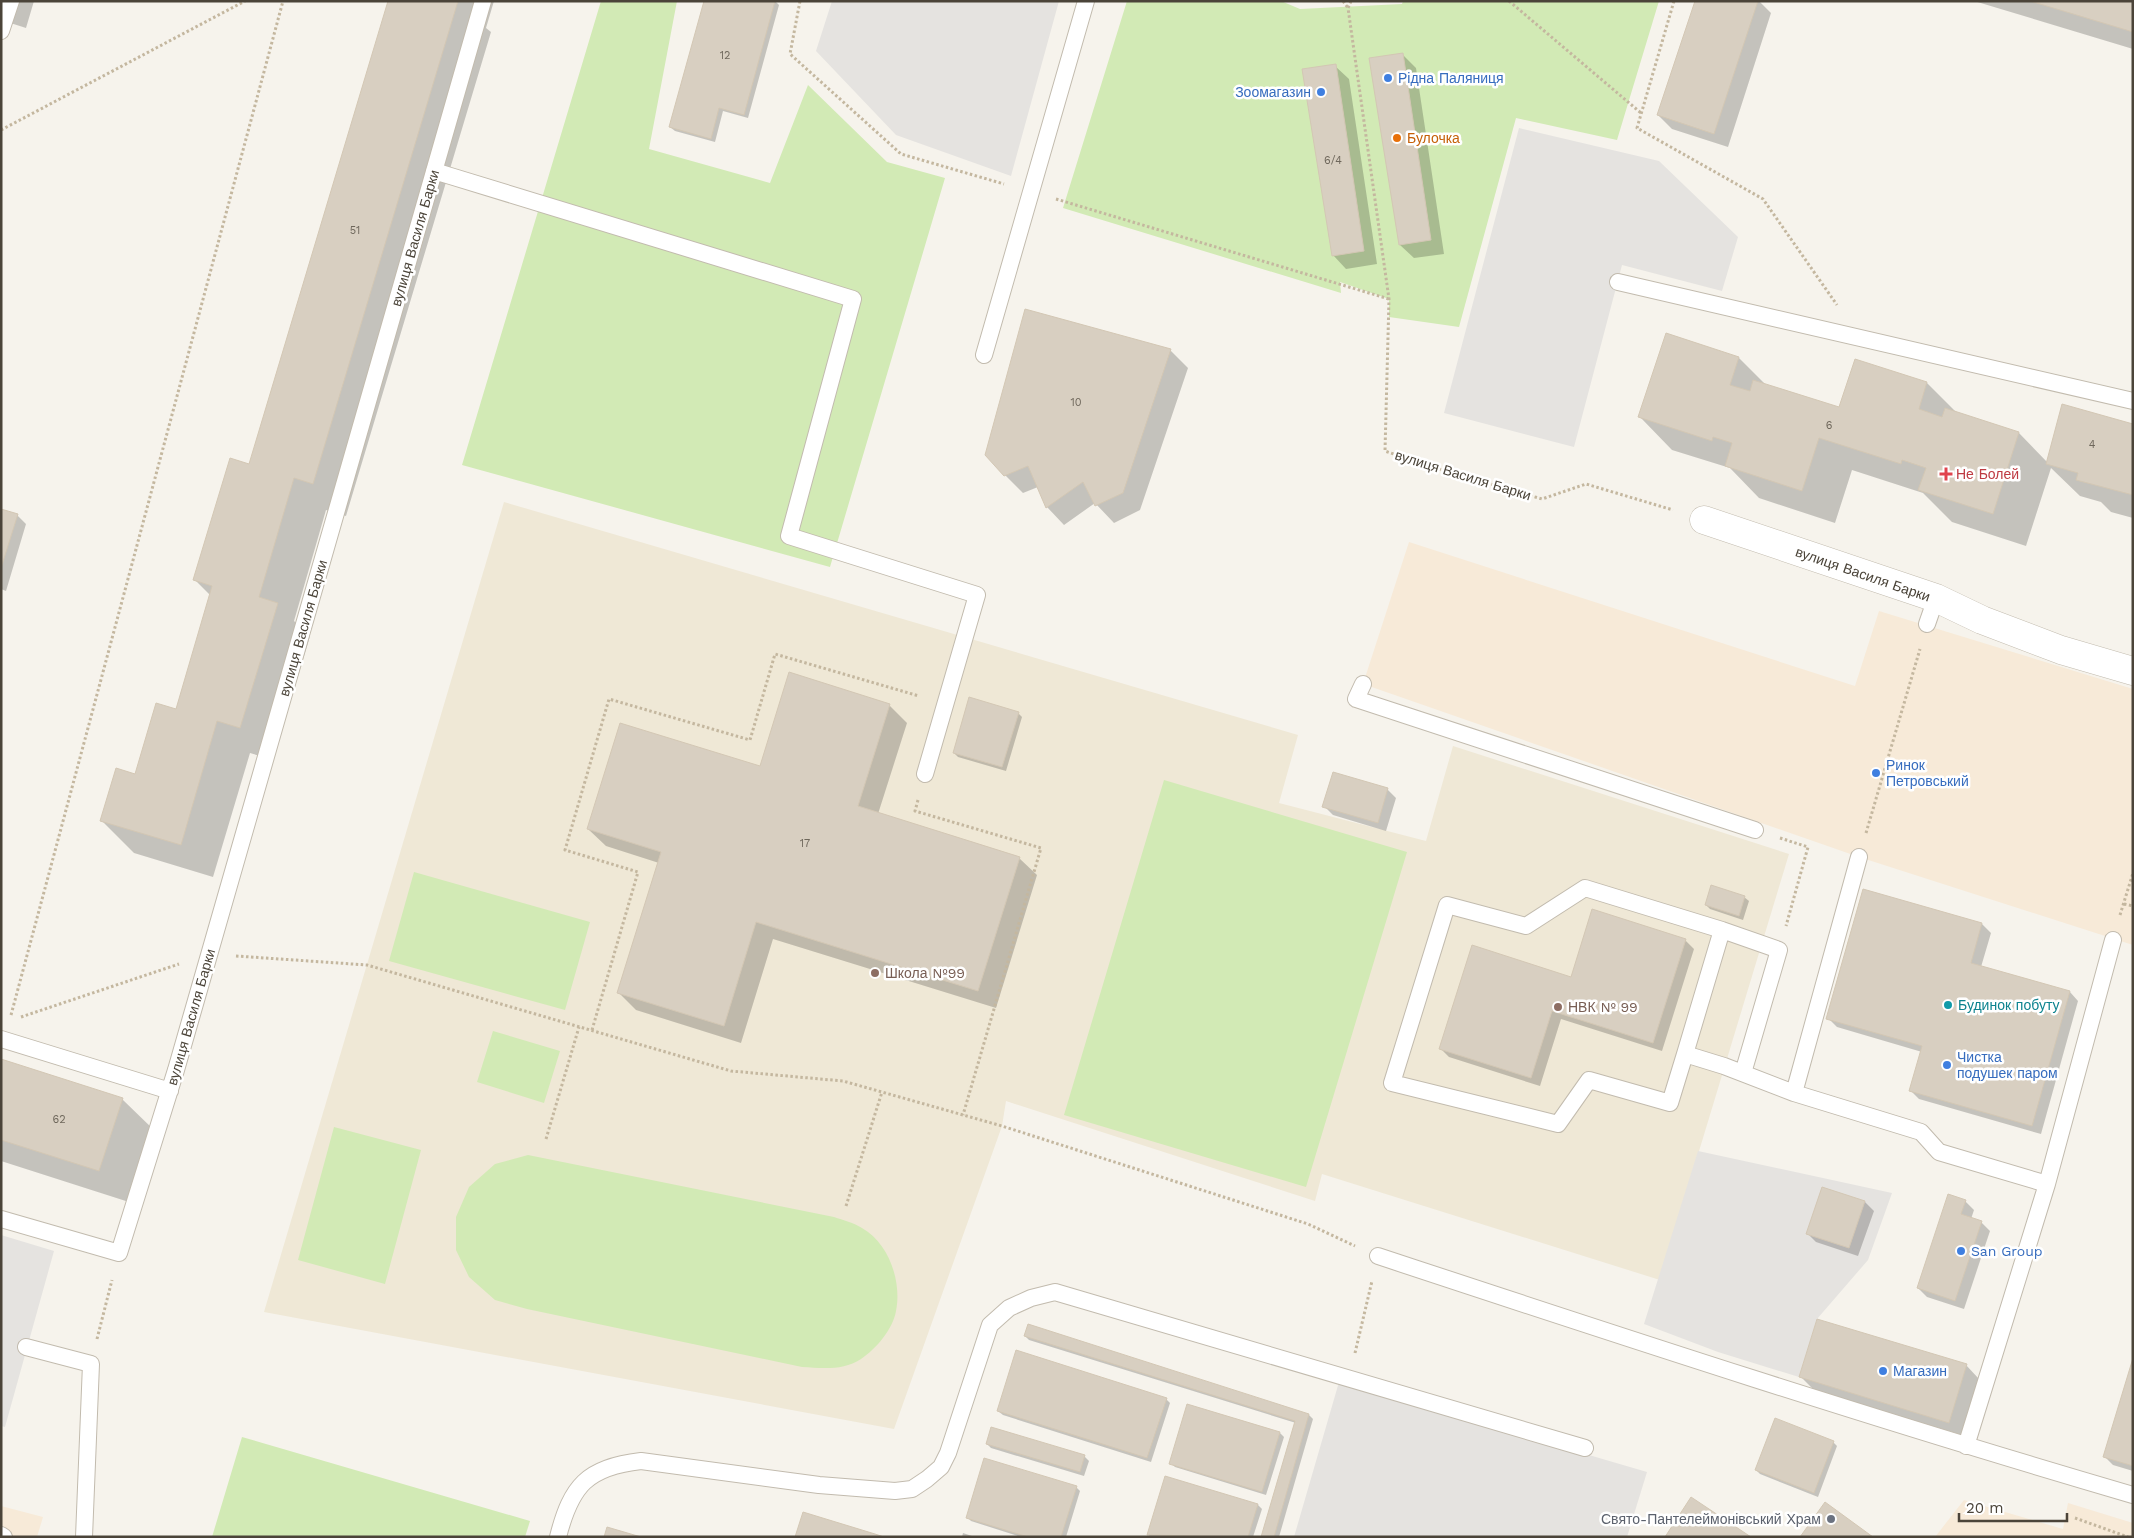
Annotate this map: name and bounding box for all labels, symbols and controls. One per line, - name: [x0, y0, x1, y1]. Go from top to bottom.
- house number: 12: [720, 49, 730, 62]
- place label: Рідна Паляниця: [1398, 70, 1504, 86]
- marker: Рідна Паляниця: [1382, 72, 1394, 84]
- place label: Зоомагазин: [1235, 84, 1311, 100]
- marker: Зоомагазин: [1315, 86, 1327, 98]
- place label: Булочка: [1407, 130, 1460, 146]
- marker: Булочка: [1391, 132, 1403, 144]
- house number: 6/4: [1324, 154, 1342, 167]
- street label: вулиця Василя Барки: [388, 168, 442, 308]
- house number: 51: [350, 224, 360, 237]
- house number: 10: [1070, 396, 1082, 409]
- house number: 6: [1826, 419, 1833, 432]
- house number: 4: [2089, 438, 2096, 451]
- street label: вулиця Василя Барки: [1393, 447, 1533, 503]
- place label: Не Болей: [1956, 466, 2019, 482]
- marker: Не Болей: [1940, 468, 1952, 480]
- street label: вулиця Василя Барки: [1794, 543, 1932, 605]
- street label: вулиця Василя Барки: [276, 558, 330, 698]
- place label: Ринок Петровський: [1886, 757, 1969, 789]
- marker: Ринок Петровський: [1870, 767, 1882, 779]
- house number: 17: [800, 837, 810, 850]
- street label: вулиця Василя Барки: [164, 947, 218, 1087]
- place label: Школа №99: [885, 965, 965, 981]
- marker: Школа №99: [869, 967, 881, 979]
- place label: Будинок побуту: [1958, 997, 2059, 1013]
- place label: НВК № 99: [1568, 999, 1638, 1015]
- marker: Будинок побуту: [1942, 999, 1954, 1011]
- marker: НВК № 99: [1552, 1001, 1564, 1013]
- place label: Чистка подушек паром: [1957, 1049, 2058, 1081]
- marker: Чистка подушек паром: [1941, 1059, 1953, 1071]
- house number: 62: [52, 1113, 66, 1126]
- place label: San Group: [1971, 1243, 2043, 1259]
- marker: San Group: [1955, 1245, 1967, 1257]
- place label: Магазин: [1893, 1363, 1947, 1379]
- marker: Магазин: [1877, 1365, 1889, 1377]
- scale bar: [1959, 1490, 2066, 1522]
- text: 20 m: [1966, 1499, 2004, 1517]
- place label: Свято-Пантелеймонівський Храм: [1601, 1511, 1821, 1527]
- marker: Свято-Пантелеймонівський Храм: [1825, 1513, 1837, 1525]

